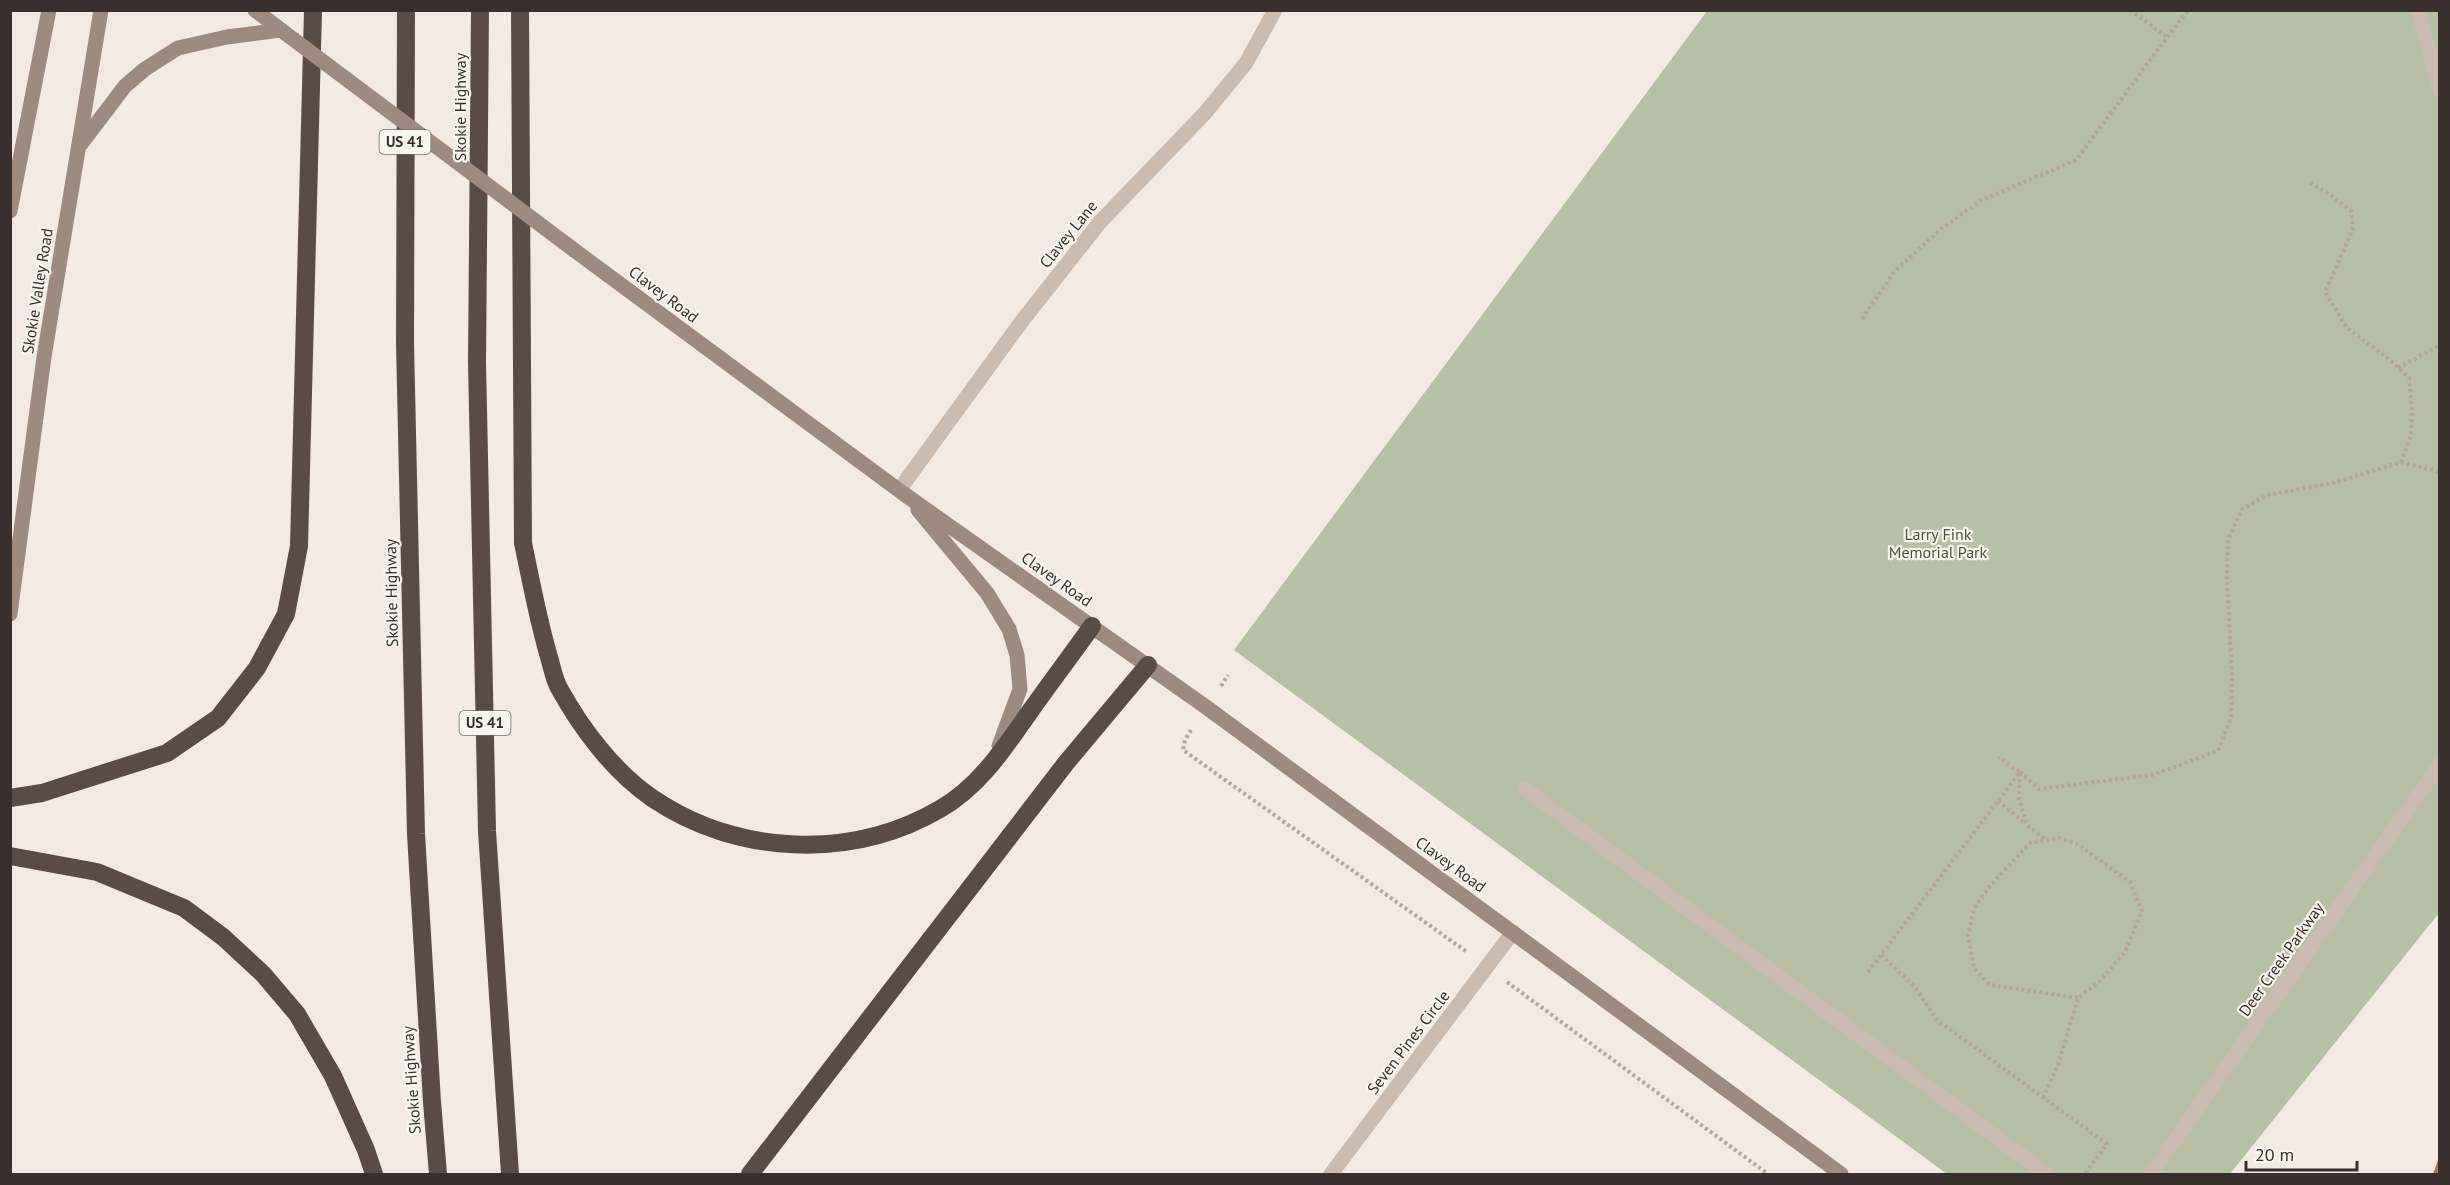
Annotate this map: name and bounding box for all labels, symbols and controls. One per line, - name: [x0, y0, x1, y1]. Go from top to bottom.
- street label: Skokie Highway: [450, 52, 470, 161]
- road number: US 41: [380, 130, 430, 154]
- street label: Clavey Lane: [1035, 196, 1101, 272]
- street label: Skokie Valley Road: [17, 227, 57, 355]
- street label: Clavey Road: [625, 261, 703, 327]
- park label: Larry Fink Memorial Park: [1889, 524, 1988, 562]
- street label: Skokie Highway: [380, 538, 402, 647]
- street label: Clavey Road: [1018, 547, 1096, 611]
- road number: US 41: [460, 711, 510, 735]
- street label: Clavey Road: [1412, 832, 1490, 896]
- street label: Deer Creek Parkway: [2234, 898, 2328, 1020]
- street label: Seven Pines Circle: [1362, 986, 1454, 1098]
- street label: Skokie Highway: [397, 1025, 425, 1135]
- scale bar: [2246, 1134, 2357, 1172]
- text: 20 m: [2255, 1143, 2294, 1166]

